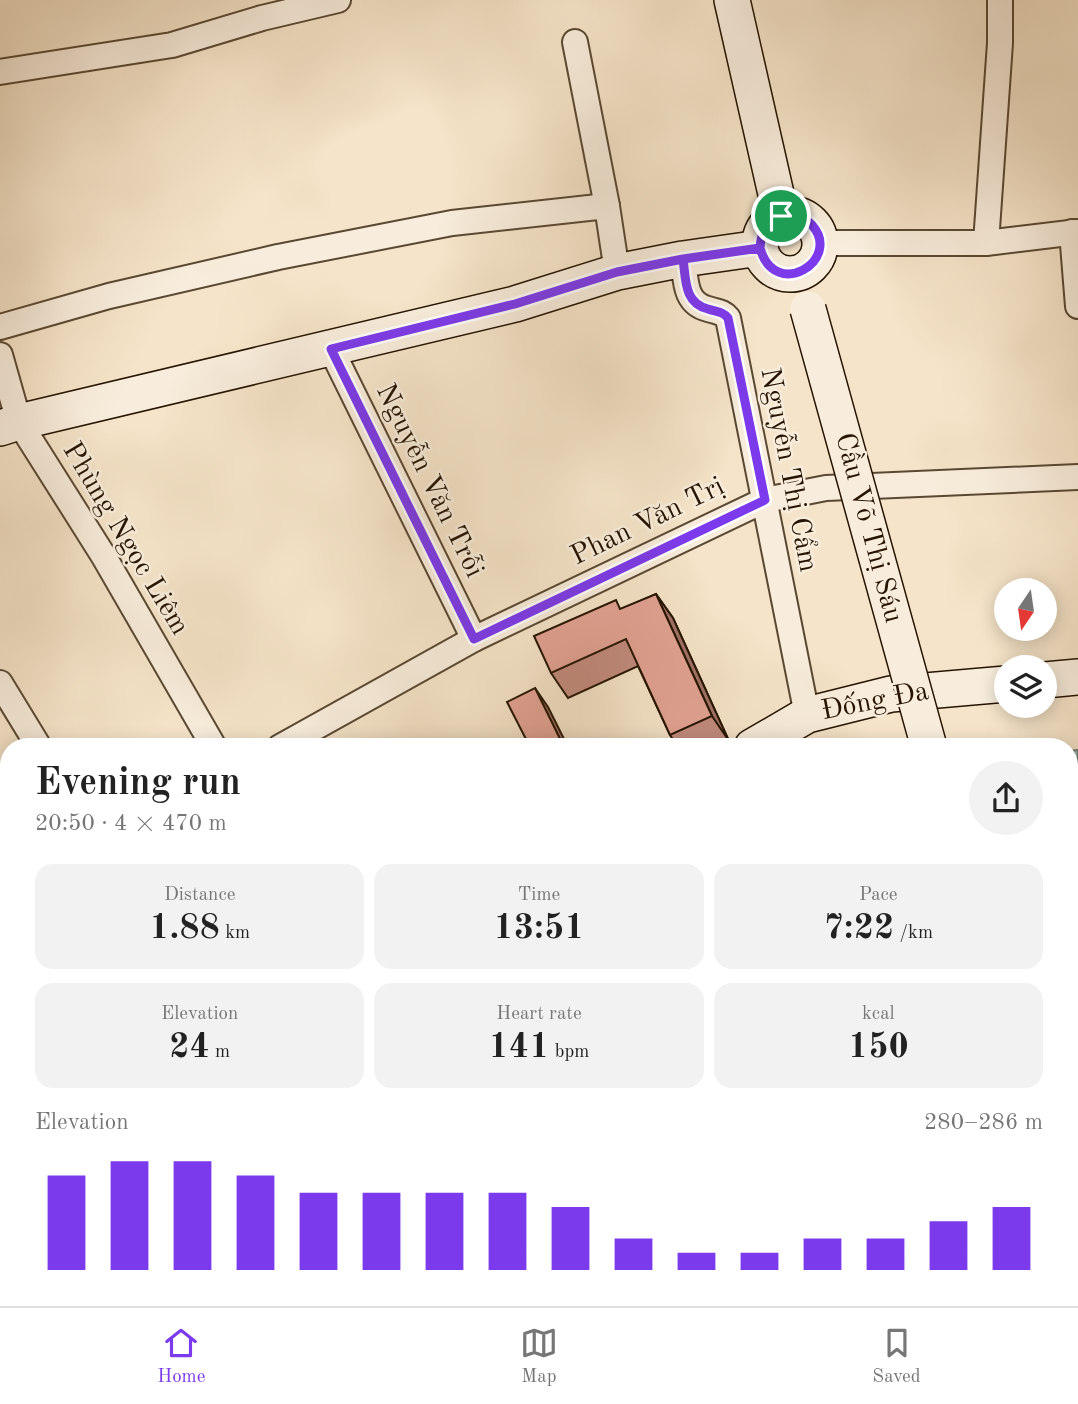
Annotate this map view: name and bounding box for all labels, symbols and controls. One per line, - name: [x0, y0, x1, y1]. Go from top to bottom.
- pin: [751, 186, 811, 246]
- icon: arrive: [762, 197, 800, 235]
- street label: Nguyễn Thị Cẩm: [754, 365, 823, 574]
- street label: Nguyễn Văn Trỗi: [370, 379, 490, 582]
- street label: Cầu Võ Thị Sáu: [829, 429, 910, 626]
- street label: Phùng Ngọc Liêm: [57, 438, 193, 640]
- street label: Phan Văn Trị: [567, 473, 729, 571]
- north arrow: [994, 578, 1057, 640]
- map controls: [994, 578, 1057, 718]
- button: layers: [994, 655, 1057, 718]
- street label: Đống Đa: [819, 677, 931, 726]
- button: share: [969, 761, 1043, 835]
- text: Evening run: [35, 765, 241, 803]
- text: 20:50 · 4 × 470 m: [35, 812, 227, 835]
- text: Distance: [164, 886, 235, 905]
- text: Time: [518, 886, 560, 905]
- text: Pace: [859, 886, 898, 905]
- text: 1.88: [149, 911, 220, 946]
- text: 13:51: [493, 911, 585, 946]
- text: 7:22: [824, 911, 894, 946]
- text: km: [220, 924, 250, 943]
- text: /km: [894, 924, 933, 943]
- text: Elevation: [161, 1005, 238, 1024]
- text: Heart rate: [496, 1005, 582, 1024]
- text: kcal: [862, 1005, 895, 1024]
- text: 24: [169, 1030, 210, 1065]
- text: 141: [489, 1030, 549, 1065]
- text: 150: [848, 1030, 909, 1065]
- text: m: [210, 1043, 230, 1062]
- text: bpm: [549, 1043, 589, 1062]
- text: Elevation: [35, 1111, 129, 1134]
- text: 280–286 m: [924, 1111, 1043, 1134]
- tab: Home: [157, 1324, 205, 1389]
- tab: Map: [520, 1324, 558, 1389]
- tab: Saved: [872, 1324, 921, 1389]

